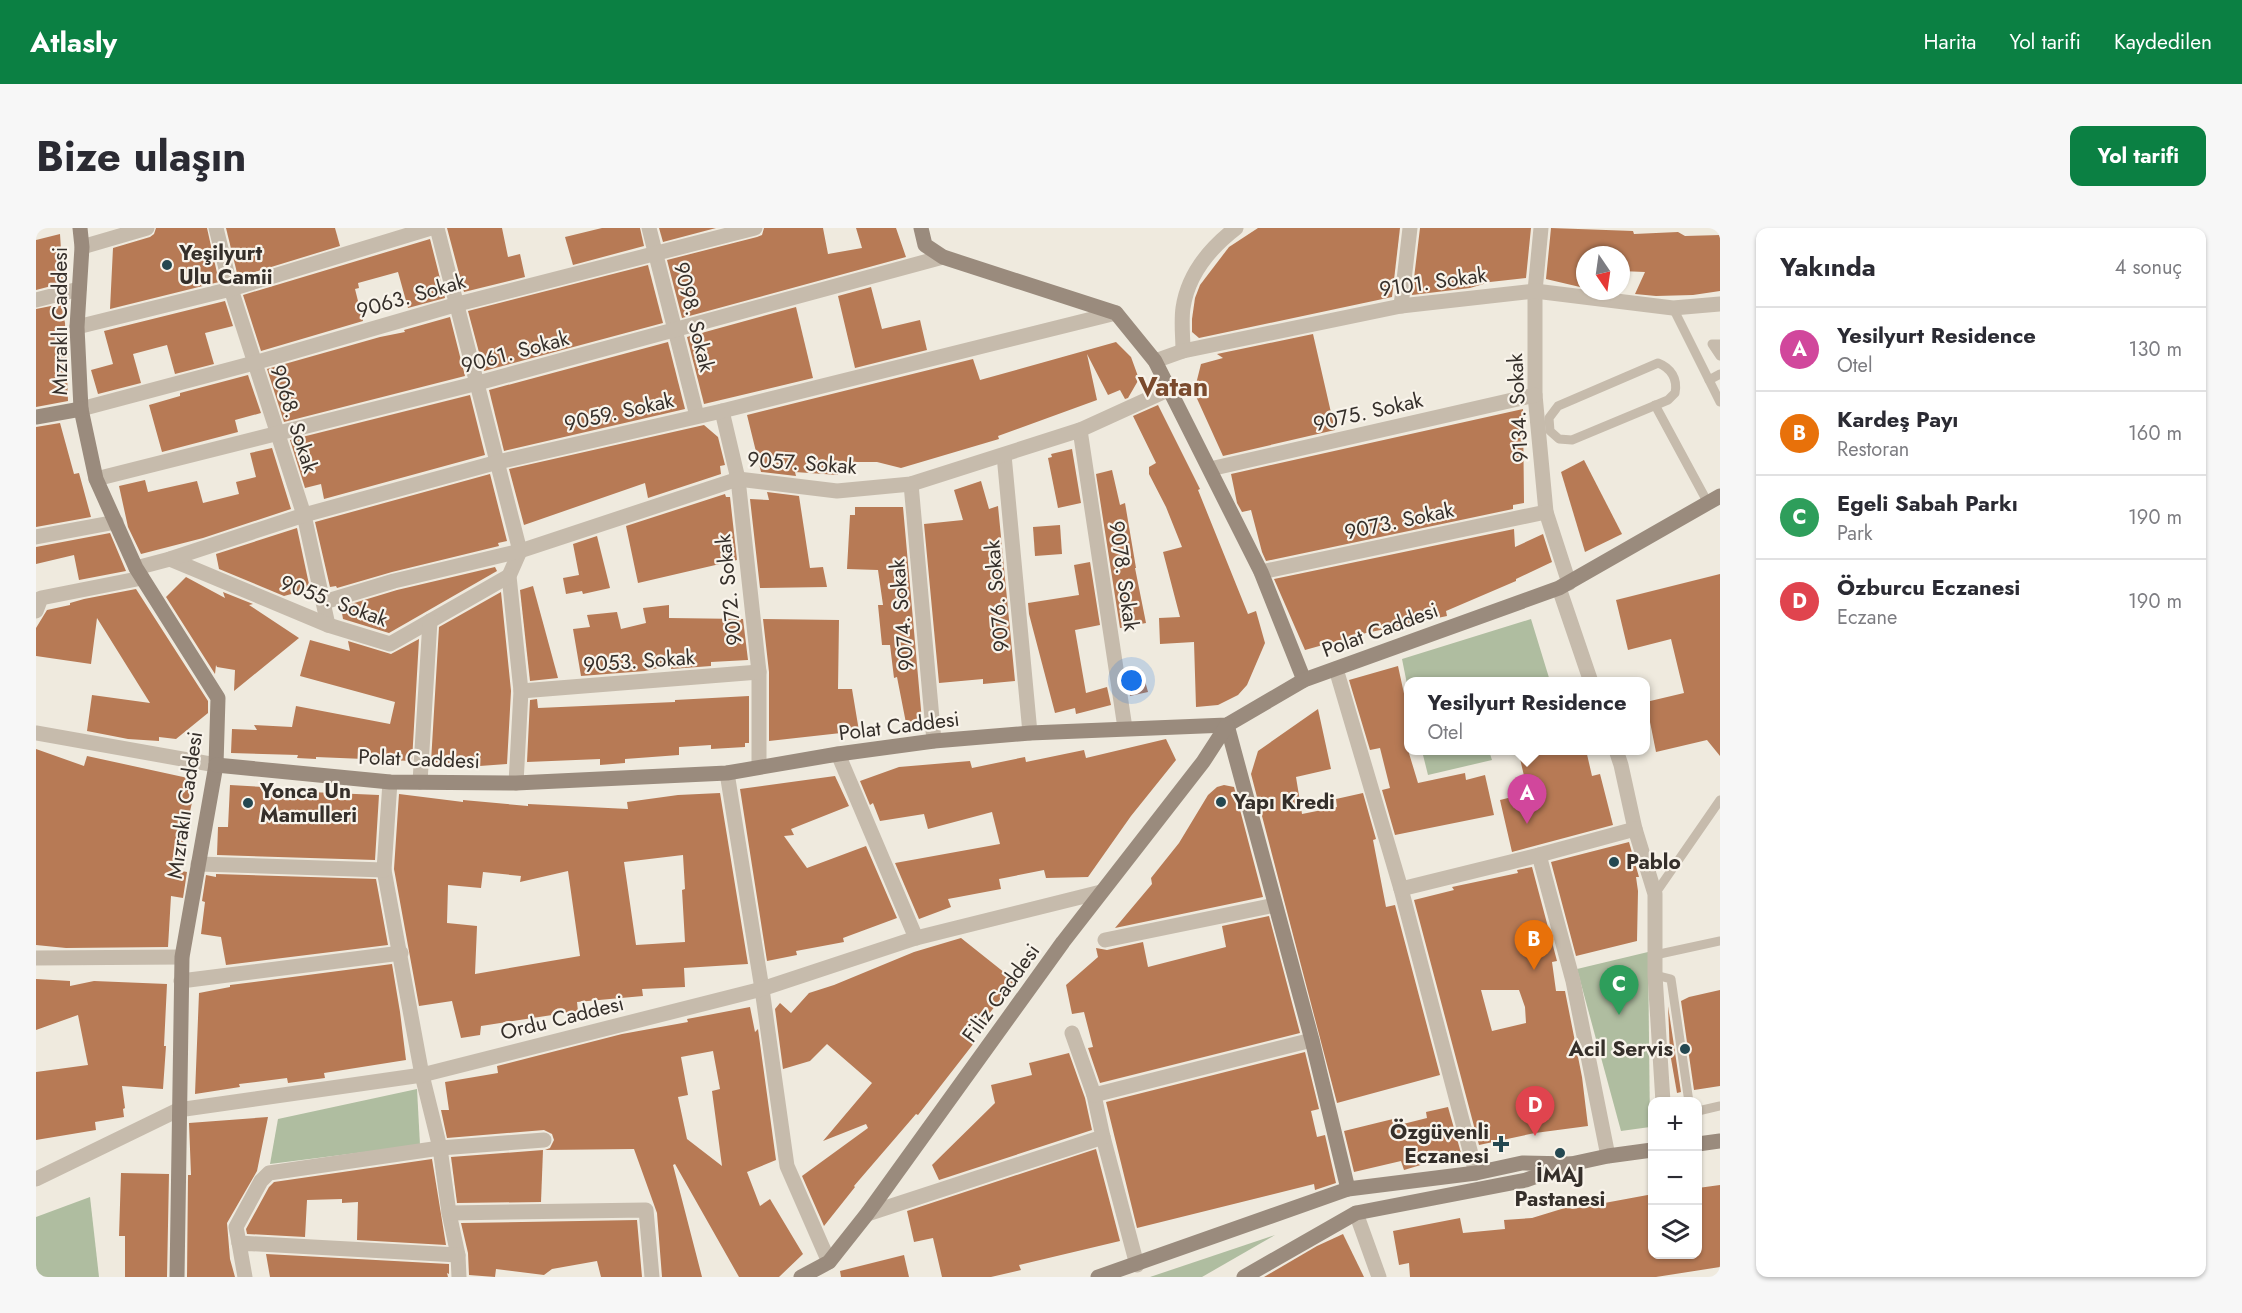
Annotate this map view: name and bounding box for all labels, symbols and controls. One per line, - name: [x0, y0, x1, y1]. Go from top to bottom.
- text: Atlasly: [30, 22, 117, 63]
- text: Harita: [1924, 27, 1976, 57]
- text: Yol tarifi: [2009, 27, 2081, 57]
- text: Kaydedilen: [2114, 27, 2212, 57]
- text: Bize ulaşın: [36, 126, 246, 187]
- button: Yol tarifi: [2070, 126, 2206, 186]
- place label: Yeşilyurt Ulu Camii: [178, 238, 273, 292]
- north arrow: [1576, 246, 1630, 300]
- street label: Mızraklı Caddesi: [45, 247, 75, 395]
- text: Yakında: [1780, 248, 1876, 286]
- text: 4 sonuç: [2115, 253, 2182, 282]
- marker: Yeşilyurt Ulu Camii: [160, 258, 174, 272]
- street label: 9098. Sokak: [666, 259, 722, 376]
- street label: 9101. Sokak: [1378, 260, 1489, 304]
- street label: 9063. Sokak: [353, 266, 470, 326]
- text: Yesilyurt Residence: [1837, 319, 2036, 351]
- street label: 9061. Sokak: [458, 323, 573, 381]
- text: A: [1792, 335, 1807, 364]
- text: 130 m: [2128, 335, 2182, 364]
- text: Otel: [1837, 351, 1873, 380]
- street label: 9134. Sokak: [1500, 352, 1536, 463]
- street label: 9068. Sokak: [262, 361, 326, 478]
- district label: Vatan: [1137, 367, 1208, 406]
- street label: 9059. Sokak: [561, 385, 677, 439]
- street label: 9075. Sokak: [1310, 385, 1427, 439]
- text: Kardeş Payı: [1837, 403, 1958, 435]
- text: B: [1793, 419, 1806, 448]
- text: 160 m: [2128, 419, 2182, 448]
- text: Restoran: [1837, 435, 1909, 464]
- street label: 9057. Sokak: [746, 444, 858, 482]
- text: Egeli Sabah Parkı: [1837, 487, 2018, 519]
- street label: 9073. Sokak: [1342, 495, 1457, 547]
- text: C: [1792, 503, 1807, 532]
- text: 190 m: [2128, 503, 2182, 532]
- street label: 9078. Sokak: [1101, 519, 1147, 634]
- text: Park: [1837, 519, 1873, 548]
- street label: 9072. Sokak: [708, 532, 750, 647]
- street label: 9076. Sokak: [977, 538, 1017, 653]
- street label: 9074. Sokak: [882, 557, 922, 672]
- street label: 9055. Sokak: [276, 568, 393, 635]
- text: Özburcu Eczanesi: [1837, 571, 2020, 603]
- text: D: [1792, 587, 1807, 616]
- text: 190 m: [2128, 587, 2182, 616]
- street label: Polat Caddesi: [1318, 595, 1442, 665]
- text: Eczane: [1837, 603, 1897, 632]
- street label: 9053. Sokak: [582, 642, 697, 680]
- your location: [1117, 666, 1146, 695]
- popup: [1404, 677, 1650, 755]
- text: Yesilyurt Residence: [1428, 686, 1626, 718]
- street label: Polat Caddesi: [837, 704, 961, 748]
- text: Otel: [1428, 718, 1463, 747]
- street label: Mızraklı Caddesi: [160, 729, 210, 881]
- street label: Polat Caddesi: [358, 742, 480, 776]
- pin: A: [1508, 774, 1546, 824]
- place label: Yonca Un Mamulleri: [259, 776, 357, 830]
- place label: Yapı Kredi: [1232, 787, 1335, 817]
- marker: Yapı Kredi: [1214, 795, 1228, 809]
- marker: Yonca Un Mamulleri: [241, 796, 255, 810]
- place label: Pablo: [1626, 847, 1681, 877]
- marker: Pablo: [1607, 855, 1621, 869]
- pin: B: [1514, 920, 1554, 970]
- street label: Filiz Caddesi: [955, 938, 1047, 1048]
- pin: C: [1600, 966, 1638, 1015]
- street label: Ordu Caddesi: [497, 988, 627, 1048]
- place label: Acil Servis: [1568, 1034, 1673, 1064]
- marker: Acil Servis: [1678, 1042, 1692, 1056]
- pin: D: [1516, 1086, 1554, 1136]
- map controls: [1648, 1097, 1702, 1259]
- button: +: [1648, 1097, 1702, 1151]
- place label: Özgüvenli Eczanesi: [1390, 1117, 1489, 1171]
- marker: Özgüvenli Eczanesi: [1494, 1137, 1508, 1151]
- marker: İMAJ Pastanesi: [1553, 1146, 1567, 1160]
- button: −: [1648, 1151, 1702, 1205]
- place label: İMAJ Pastanesi: [1515, 1160, 1605, 1214]
- button: layers: [1648, 1205, 1702, 1259]

